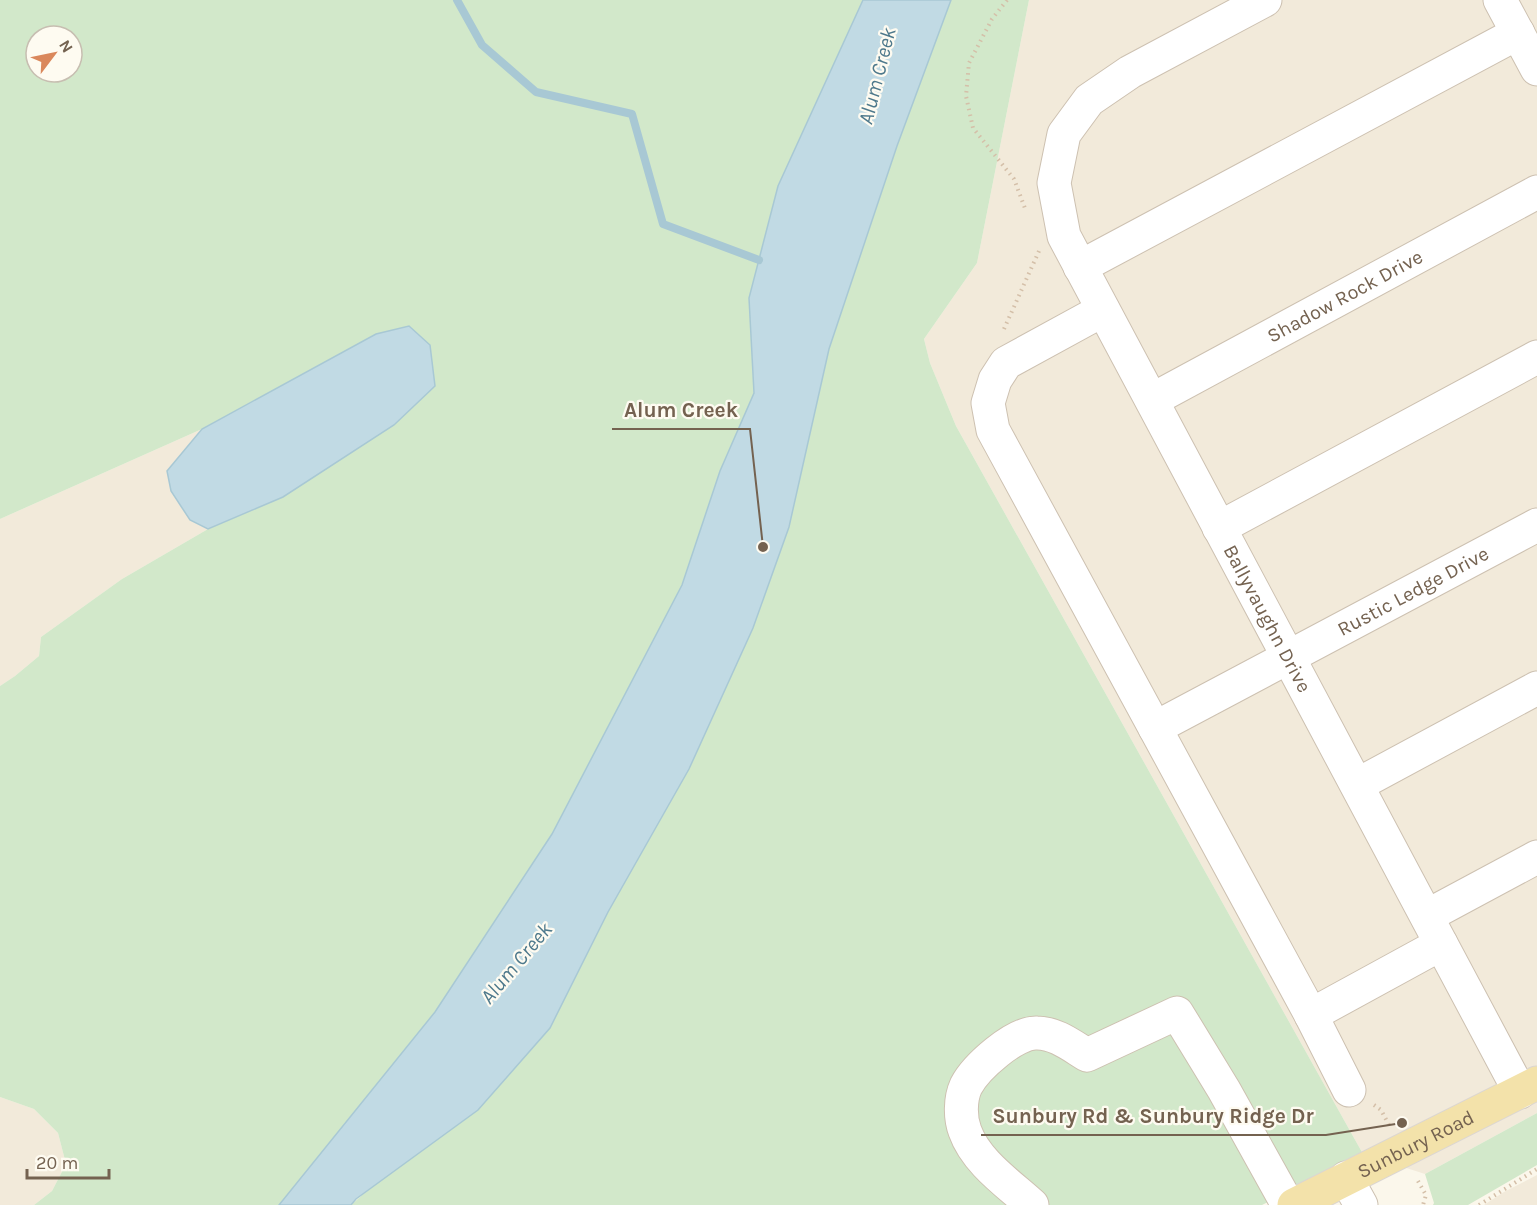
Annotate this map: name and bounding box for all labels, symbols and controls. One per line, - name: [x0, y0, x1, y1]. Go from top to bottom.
- north arrow: [24, 24, 84, 84]
- water label: Alum Creek: [853, 25, 901, 127]
- text: N: [55, 36, 77, 56]
- street label: Shadow Rock Drive: [1263, 245, 1427, 348]
- callout: Alum Creek: [612, 390, 750, 429]
- text: Alum Creek: [624, 398, 739, 422]
- street label: Ballyvaughn Drive: [1218, 541, 1316, 696]
- street label: Rustic Ledge Drive: [1333, 542, 1493, 641]
- water label: Alum Creek: [475, 917, 557, 1009]
- callout: Sunbury Rd & Sunbury Ridge Dr: [981, 1096, 1326, 1135]
- text: Sunbury Rd & Sunbury Ridge Dr: [992, 1104, 1315, 1128]
- street label: Sunbury Road: [1354, 1106, 1478, 1183]
- scale bar: [27, 1142, 110, 1180]
- text: 20 m: [36, 1152, 78, 1174]

